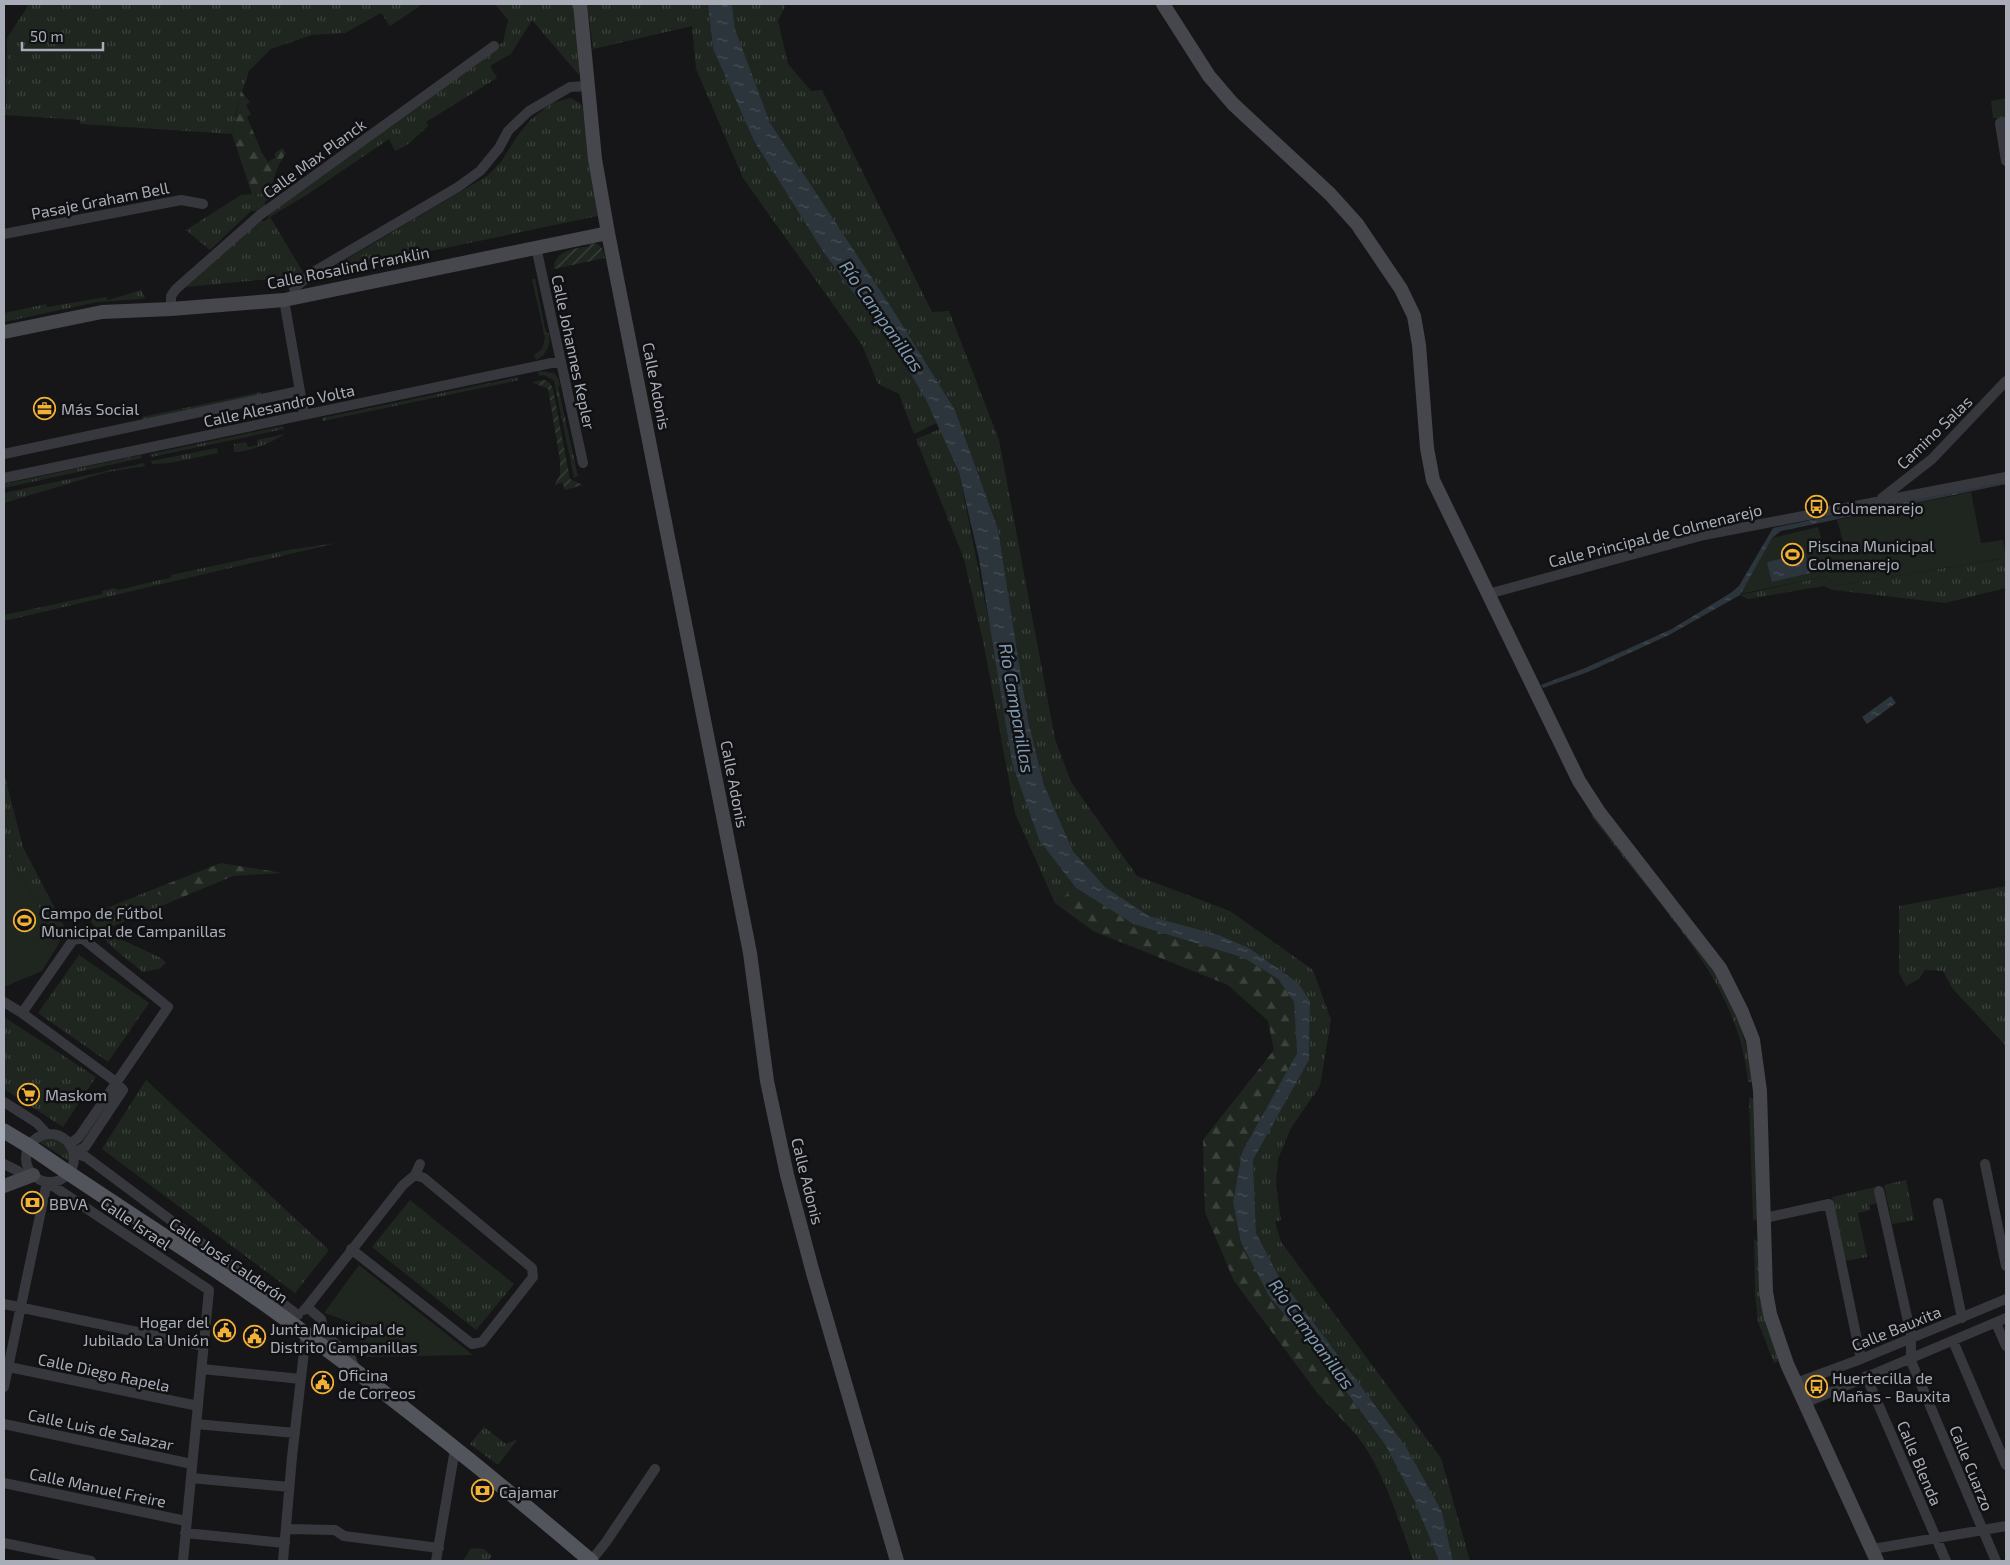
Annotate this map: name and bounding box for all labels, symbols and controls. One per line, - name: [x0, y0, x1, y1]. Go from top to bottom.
- scale bar: [22, 20, 104, 52]
- text: 50 m: [30, 27, 64, 45]
- street label: Calle Max Planck: [259, 114, 369, 202]
- street label: Pasaje Graham Bell: [29, 177, 171, 224]
- street label: Calle Rosalind Franklin: [265, 242, 431, 292]
- water label: Río Campanillas: [835, 256, 929, 376]
- street label: Calle Johannes Kepler: [548, 273, 600, 432]
- street label: Calle Adonis: [639, 341, 675, 431]
- street label: Calle Alesandro Volta: [202, 380, 356, 430]
- street label: Camino Salas: [1892, 391, 1976, 473]
- office icon: Más Social: [33, 396, 57, 420]
- place label: Más Social: [61, 399, 139, 418]
- bus stop icon: Colmenarejo: [1804, 495, 1828, 519]
- place label: Colmenarejo: [1832, 498, 1924, 518]
- street label: Calle Principal de Colmenarejo: [1546, 499, 1764, 572]
- place label: Piscina Municipal Colmenarejo: [1808, 536, 1934, 574]
- sports icon: Piscina Municipal Colmenarejo: [1780, 542, 1804, 566]
- water label: Río Campanillas: [995, 641, 1039, 775]
- street label: Calle Adonis: [717, 739, 753, 829]
- place label: Campo de Fútbol Municipal de Campanillas: [41, 903, 226, 940]
- sports icon: Campo de Fútbol Municipal de Campanillas: [13, 909, 37, 933]
- supermarket icon: Maskom: [17, 1082, 41, 1106]
- place label: Maskom: [45, 1085, 107, 1104]
- street label: Calle Adonis: [788, 1136, 828, 1226]
- bank icon: BBVA: [21, 1191, 45, 1215]
- street label: Calle Israel: [97, 1193, 175, 1254]
- place label: BBVA: [49, 1194, 88, 1213]
- street label: Calle José Calderón: [166, 1213, 292, 1307]
- water label: Río Campanillas: [1265, 1274, 1359, 1394]
- street label: Calle Bauxita: [1849, 1301, 1943, 1355]
- place label: Hogar del Jubilado La Unión: [83, 1312, 209, 1349]
- public building icon: Hogar del Jubilado La Unión: [213, 1318, 237, 1342]
- place label: Junta Municipal de Distrito Campanillas: [270, 1319, 418, 1356]
- public building icon: Junta Municipal de Distrito Campanillas: [242, 1325, 266, 1349]
- street label: Calle Diego Rapela: [36, 1349, 172, 1395]
- place label: Oficina de Correos: [338, 1365, 416, 1402]
- place label: Huertecilla de Mañas - Bauxita: [1832, 1368, 1950, 1405]
- public building icon: Oficina de Correos: [310, 1371, 334, 1395]
- bus stop icon: Huertecilla de Mañas - Bauxita: [1804, 1374, 1828, 1398]
- street label: Calle Luis de Salazar: [26, 1404, 176, 1454]
- street label: Calle Blenda: [1894, 1418, 1946, 1508]
- street label: Calle Cuarzo: [1946, 1423, 1998, 1513]
- street label: Calle Manuel Freire: [28, 1463, 168, 1511]
- bank icon: Cajamar: [471, 1479, 495, 1503]
- place label: Cajamar: [499, 1482, 559, 1502]

